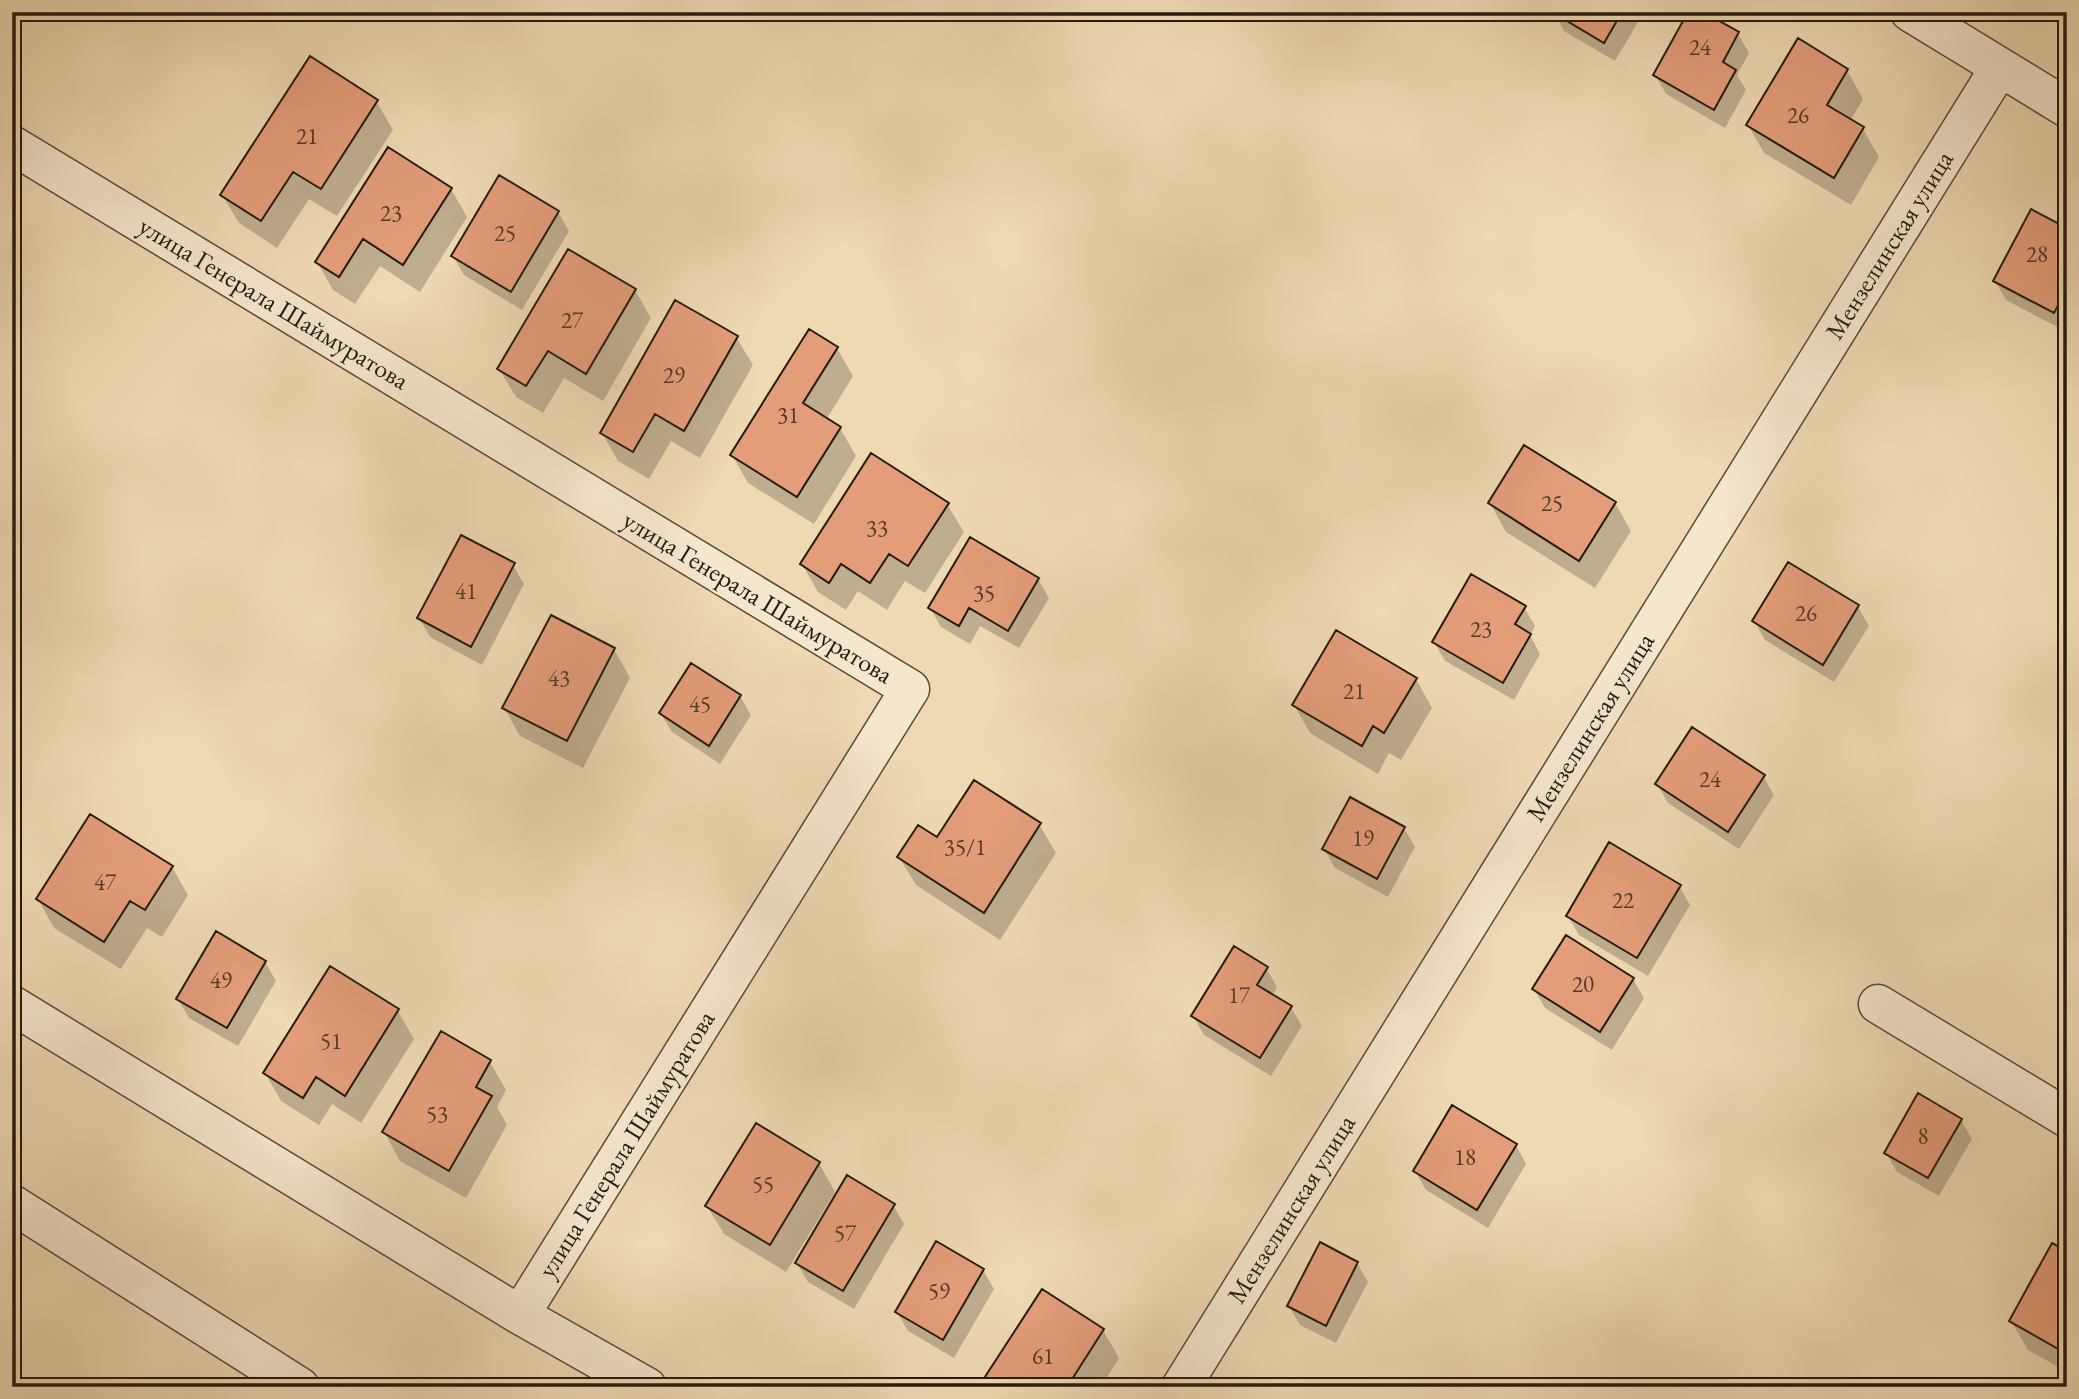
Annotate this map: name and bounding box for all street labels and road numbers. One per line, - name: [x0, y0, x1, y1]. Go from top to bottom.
- street label: Мензелинская улица: [1817, 144, 1961, 346]
- street label: улица Генерала Шаймуратова: [133, 209, 416, 398]
- street label: улица Генерала Шаймуратова: [617, 503, 900, 692]
- street label: Мензелинская улица: [1518, 626, 1662, 828]
- street label: улица Генерала Шаймуратова: [530, 1003, 723, 1284]
- street label: Мензелинская улица: [1219, 1108, 1363, 1310]

